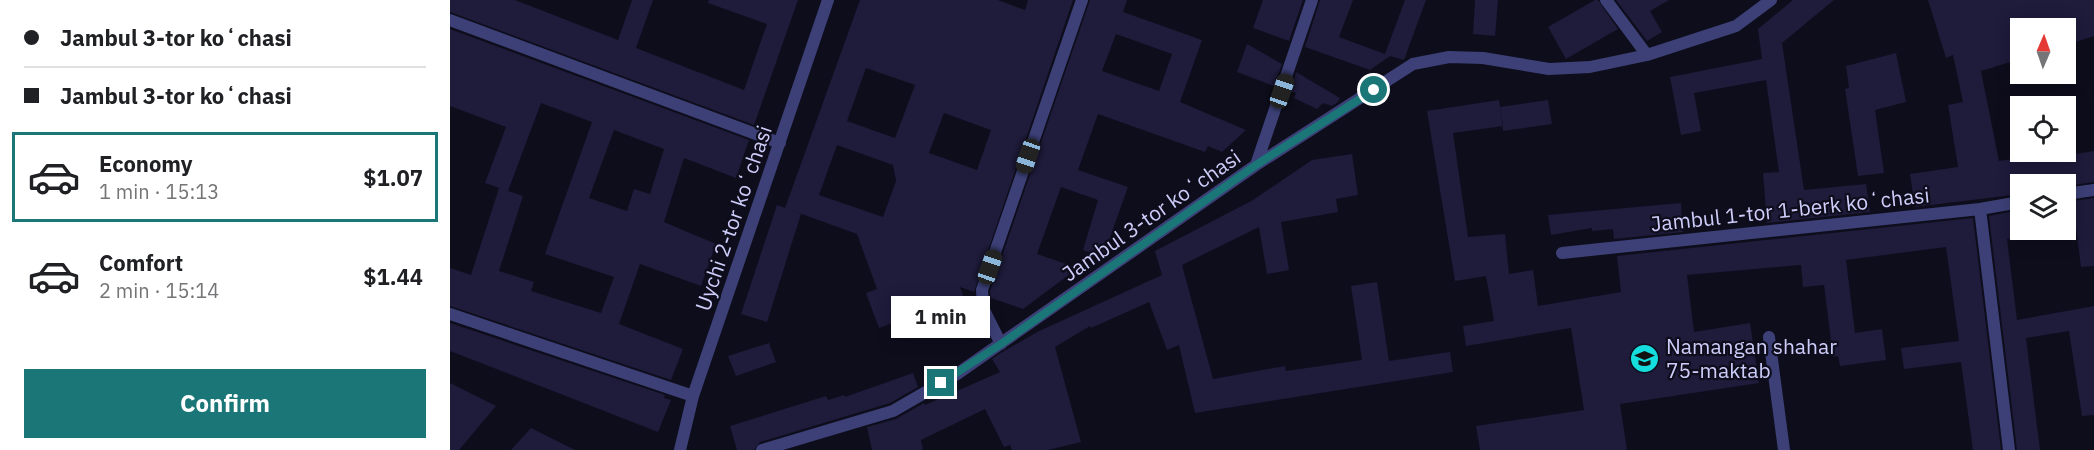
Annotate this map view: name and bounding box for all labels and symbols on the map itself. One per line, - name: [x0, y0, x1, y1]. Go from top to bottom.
- north arrow: [2010, 18, 2076, 84]
- car: [1268, 71, 1296, 111]
- route start: [1360, 76, 1387, 103]
- street label: Uychi 2-tor koʻchasi: [688, 122, 778, 314]
- car: [1014, 136, 1042, 176]
- street label: Jambul 3-tor koʻchasi: [1056, 143, 1246, 287]
- street label: Jambul 1-tor 1-berk koʻchasi: [1649, 180, 1931, 238]
- car: [976, 247, 1004, 287]
- callout: 1 min: [892, 296, 990, 338]
- place label: Namangan shahar 75-maktab: [1666, 332, 1837, 384]
- school or university icon: Namangan shahar 75-maktab: [1629, 342, 1661, 374]
- route end: [927, 369, 954, 396]

